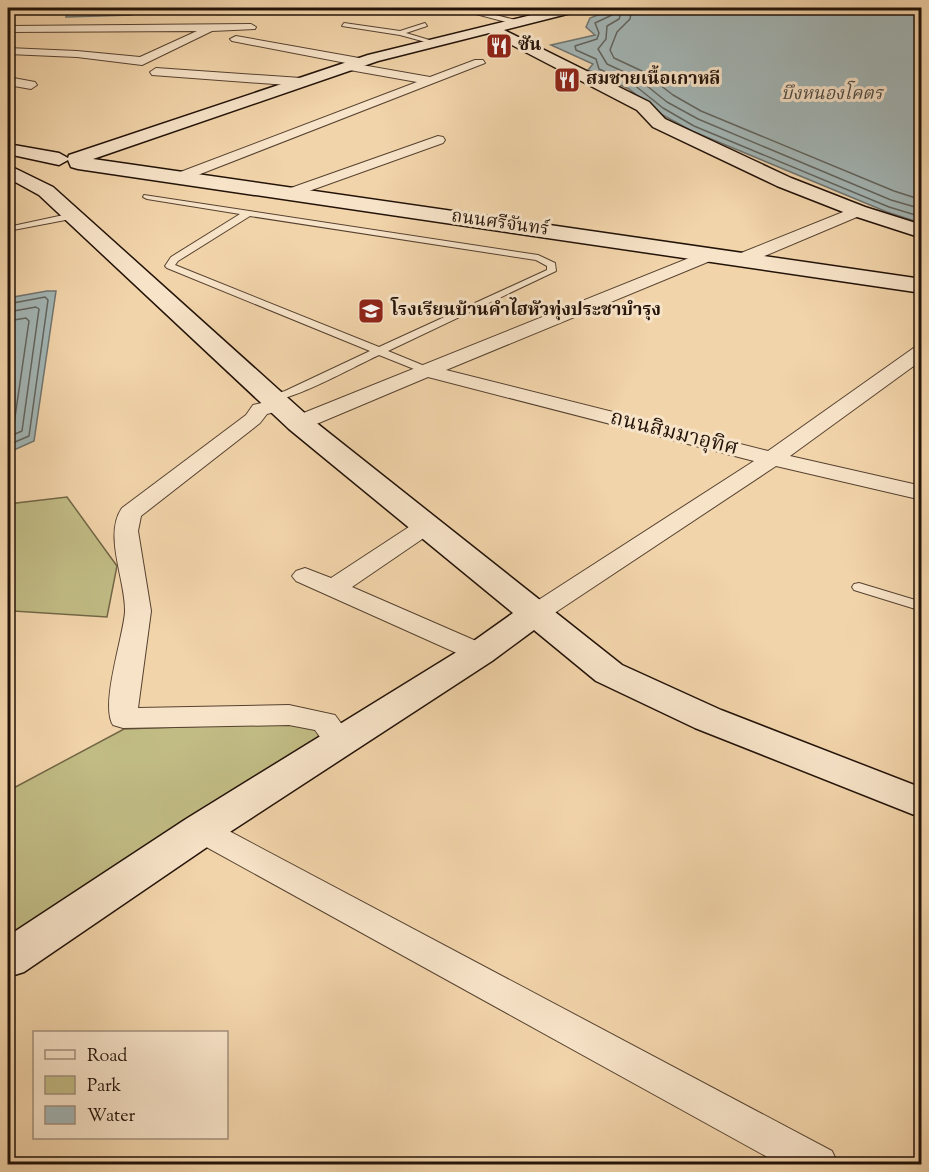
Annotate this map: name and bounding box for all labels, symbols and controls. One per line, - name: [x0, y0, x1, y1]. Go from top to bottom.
- restaurant icon: ซัน: [484, 31, 514, 61]
- place label: ซัน: [518, 33, 541, 59]
- restaurant icon: สมชายเนื้อเกาหลี: [552, 65, 582, 95]
- place label: สมชายเนื้อเกาหลี: [586, 65, 720, 93]
- water label: บึงหนองโคตร: [781, 80, 885, 108]
- street label: ถนนศรีจันทร์: [450, 204, 551, 244]
- school or university icon: โรงเรียนบ้านคำไฮหัวทุ่งประชาบำรุง: [356, 296, 386, 326]
- place label: โรงเรียนบ้านคำไฮหัวทุ่งประชาบำรุง: [390, 297, 661, 324]
- street label: ถนนสิมมาอุทิศ: [607, 404, 741, 464]
- legend: [33, 1031, 228, 1139]
- text: Road: [87, 1044, 127, 1070]
- text: Park: [87, 1074, 122, 1100]
- text: Water: [87, 1104, 136, 1130]

